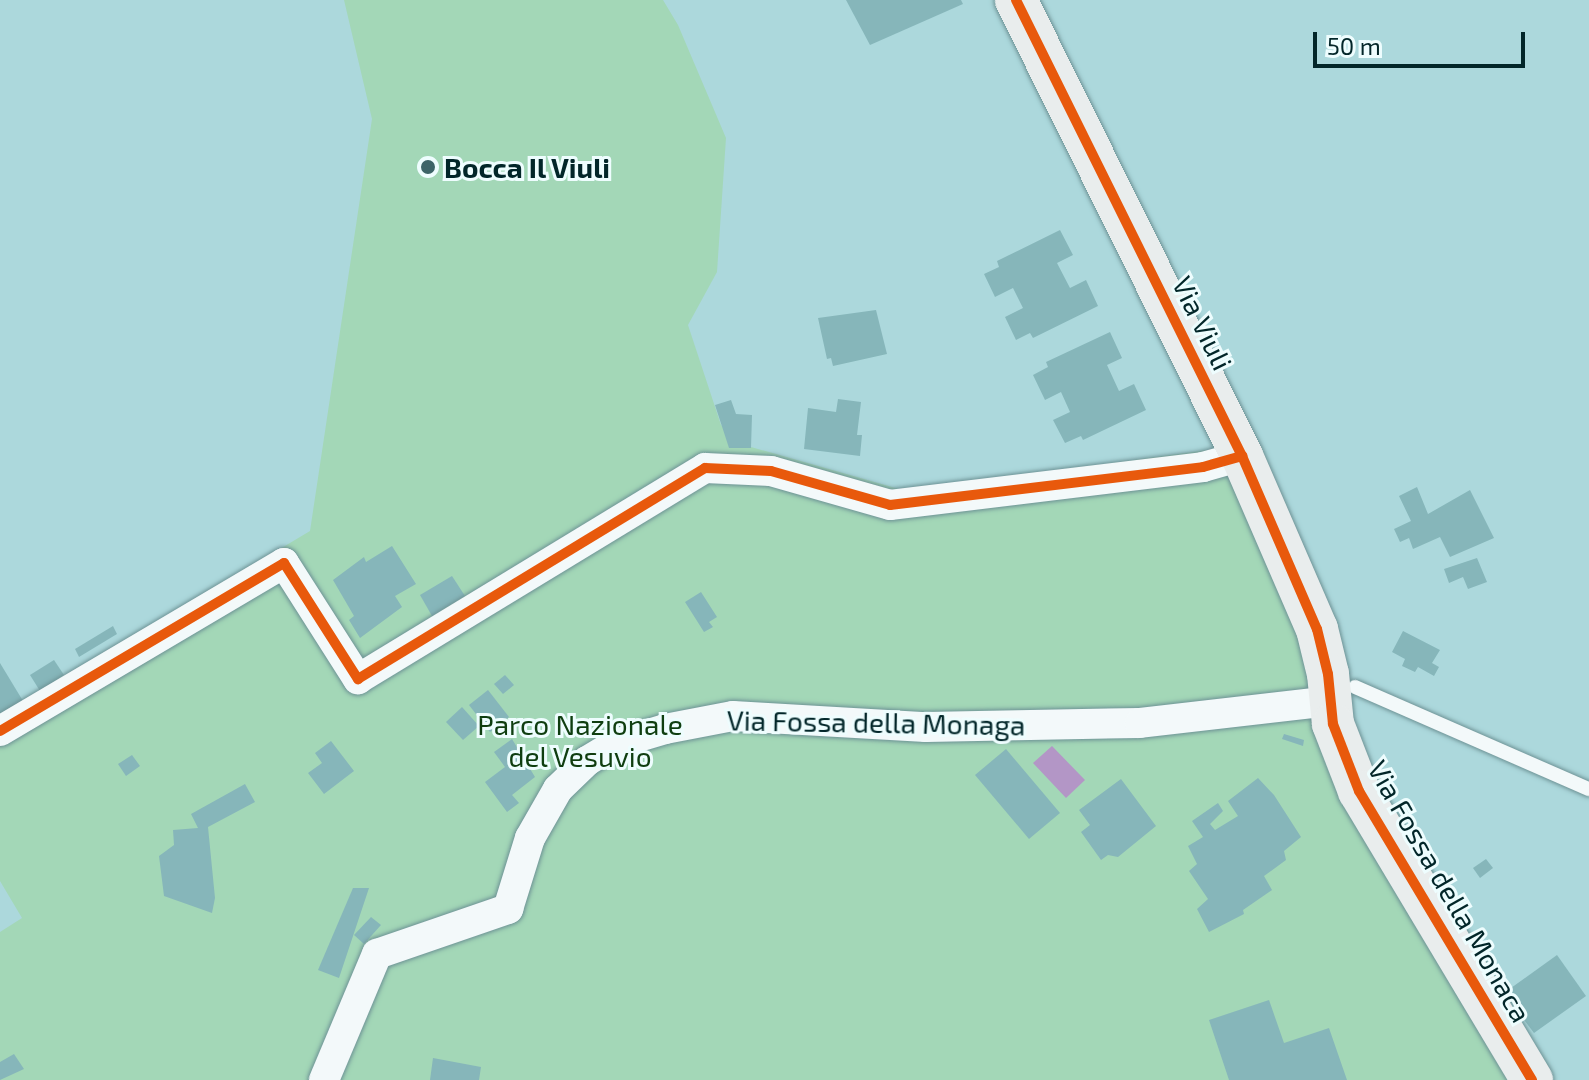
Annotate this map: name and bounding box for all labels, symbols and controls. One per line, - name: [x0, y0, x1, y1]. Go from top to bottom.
- scale bar: [1317, 16, 1529, 66]
- text: 50 m: [1327, 31, 1381, 60]
- place label: Bocca Il Viuli: [444, 150, 611, 184]
- marker: Bocca Il Viuli: [419, 158, 437, 176]
- street label: Via Viuli: [1166, 270, 1240, 376]
- street label: Via Fossa della Monaga: [726, 703, 1026, 741]
- park label: Parco Nazionale del Vesuvio: [477, 707, 683, 773]
- street label: Via Fossa della Monaca: [1361, 754, 1539, 1028]

